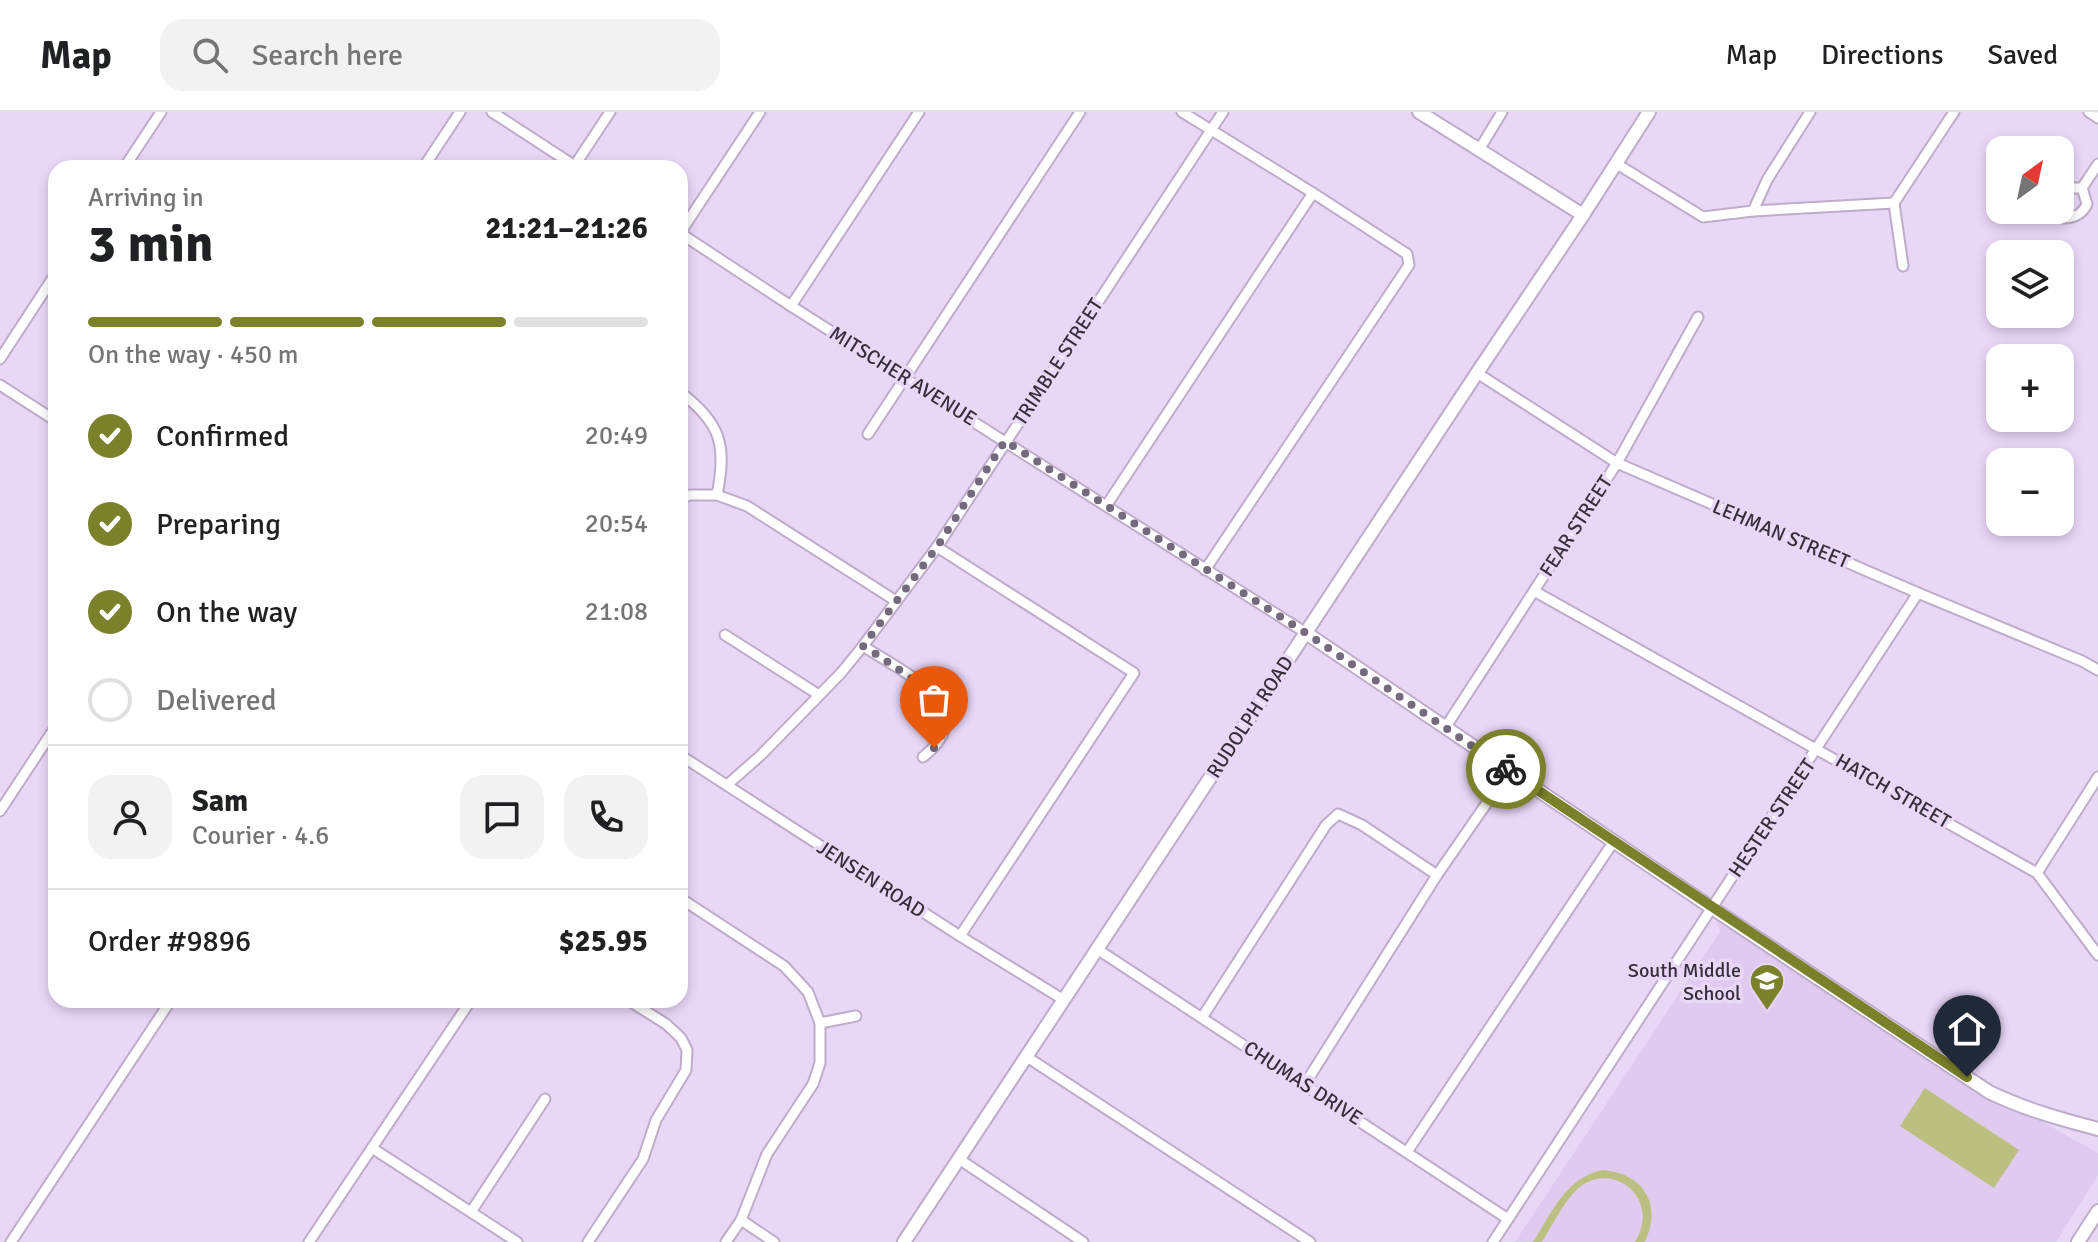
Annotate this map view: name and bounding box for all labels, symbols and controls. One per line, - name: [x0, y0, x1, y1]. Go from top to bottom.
- search box: [160, 19, 720, 91]
- text: Map: [40, 32, 112, 79]
- icon: search: [188, 33, 232, 77]
- text: Search here: [252, 37, 403, 74]
- text: Map: [1725, 38, 1777, 72]
- text: Directions: [1821, 38, 1943, 72]
- text: Saved: [1987, 38, 2058, 72]
- north arrow: [1986, 136, 2074, 224]
- map controls: [1986, 136, 2074, 536]
- text: Arriving in: [88, 182, 204, 214]
- text: 21:21–21:26: [485, 210, 648, 247]
- text: 3 min: [88, 212, 214, 276]
- button: layers: [1986, 240, 2074, 328]
- street label: TRIMBLE STREET: [1008, 293, 1109, 430]
- street label: MITSCHER AVENUE: [825, 321, 981, 431]
- text: On the way · 450 m: [88, 339, 298, 371]
- button: +: [1986, 344, 2074, 432]
- icon: check: [88, 414, 132, 458]
- text: Confirmed: [156, 418, 289, 455]
- text: 20:49: [585, 420, 648, 452]
- button: −: [1986, 448, 2074, 536]
- street label: FEAR STREET: [1534, 471, 1618, 581]
- street label: LEHMAN STREET: [1709, 494, 1853, 574]
- icon: check: [88, 502, 132, 546]
- text: Preparing: [156, 506, 281, 543]
- text: 20:54: [585, 508, 648, 540]
- icon: check: [88, 590, 132, 634]
- text: On the way: [156, 594, 297, 631]
- text: 21:08: [585, 596, 648, 628]
- street label: RUDOLPH ROAD: [1201, 651, 1299, 783]
- pin: [900, 666, 968, 748]
- icon: bag: [912, 678, 956, 722]
- text: Delivered: [156, 682, 277, 719]
- courier: [1466, 729, 1546, 809]
- icon: bike: [1484, 747, 1528, 791]
- street label: HATCH STREET: [1831, 748, 1955, 834]
- street label: HESTER STREET: [1723, 754, 1821, 882]
- button: person: [88, 775, 172, 859]
- button: chat: [460, 775, 544, 859]
- button: phone: [564, 775, 648, 859]
- text: Sam: [192, 783, 248, 820]
- text: Courier · 4.6: [192, 820, 329, 852]
- street label: JENSEN ROAD: [812, 835, 930, 923]
- text: Order #9896: [88, 923, 251, 960]
- text: $25.95: [558, 923, 648, 960]
- place label: South Middle School: [1628, 958, 1741, 1006]
- school or university icon: South Middle School: [1748, 962, 1786, 1012]
- pin: [1933, 995, 2001, 1077]
- icon: home: [1945, 1007, 1989, 1051]
- street label: CHUMAS DRIVE: [1239, 1035, 1367, 1131]

